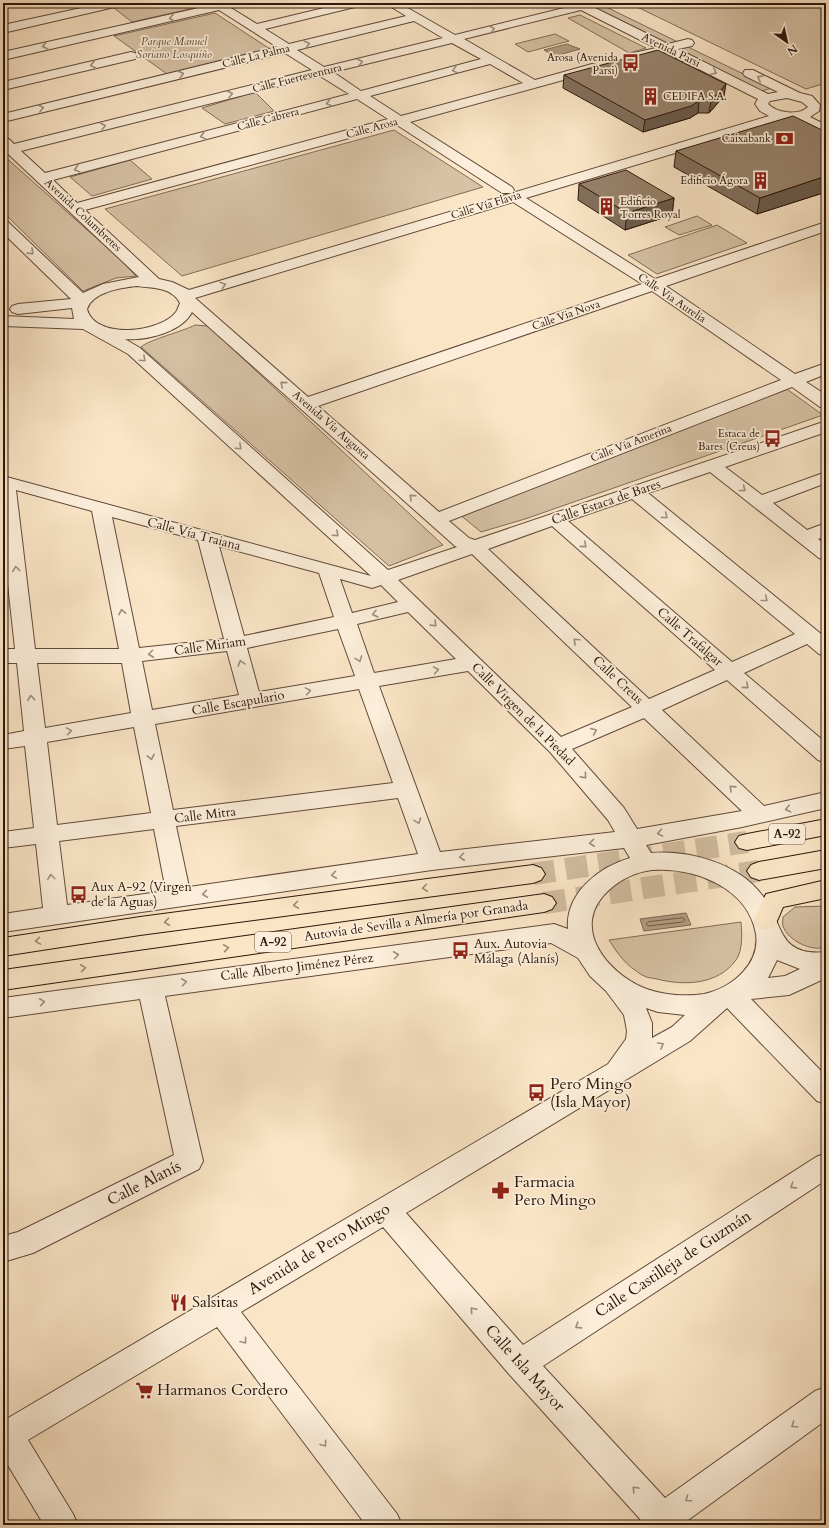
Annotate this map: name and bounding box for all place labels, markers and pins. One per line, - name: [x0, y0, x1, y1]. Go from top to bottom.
- place label: Arosa (Avenida Parsi): [547, 50, 618, 78]
- bus stop icon: Arosa (Avenida Parsi): [621, 53, 641, 73]
- building icon: CEDIFA S.A.: [640, 86, 660, 106]
- place label: CEDIFA S.A.: [663, 89, 727, 104]
- bank icon: Caixabank: [774, 128, 794, 148]
- place label: Caixabank: [722, 131, 771, 146]
- building icon: Edificio Ágora: [751, 170, 771, 190]
- place label: Edificio Ágora: [680, 173, 748, 188]
- place label: Edificio Torres Royal: [620, 194, 681, 222]
- building icon: Edificio Torres Royal: [597, 197, 617, 217]
- place label: Estaca de Bares (Creus): [698, 426, 760, 454]
- bus stop icon: Estaca de Bares (Creus): [763, 429, 783, 449]
- place label: Aux A-92 (Virgen de la Aguas): [91, 878, 192, 911]
- bus stop icon: Aux A-92 (Virgen de la Aguas): [68, 884, 88, 904]
- place label: Aux. Autovia Málaga (Alanís): [474, 935, 559, 968]
- bus stop icon: Aux. Autovia Málaga (Alanís): [451, 941, 471, 961]
- place label: Pero Mingo (Isla Mayor): [550, 1073, 632, 1113]
- bus stop icon: Pero Mingo (Isla Mayor): [527, 1083, 547, 1103]
- place label: Farmacia Pero Mingo: [514, 1171, 596, 1211]
- pharmacy icon: Farmacia Pero Mingo: [491, 1181, 511, 1201]
- place label: Salsitas: [192, 1291, 238, 1313]
- restaurant icon: Salsitas: [169, 1292, 189, 1312]
- place label: Harmanos Cordero: [157, 1379, 288, 1401]
- supermarket icon: Harmanos Cordero: [134, 1380, 154, 1400]

